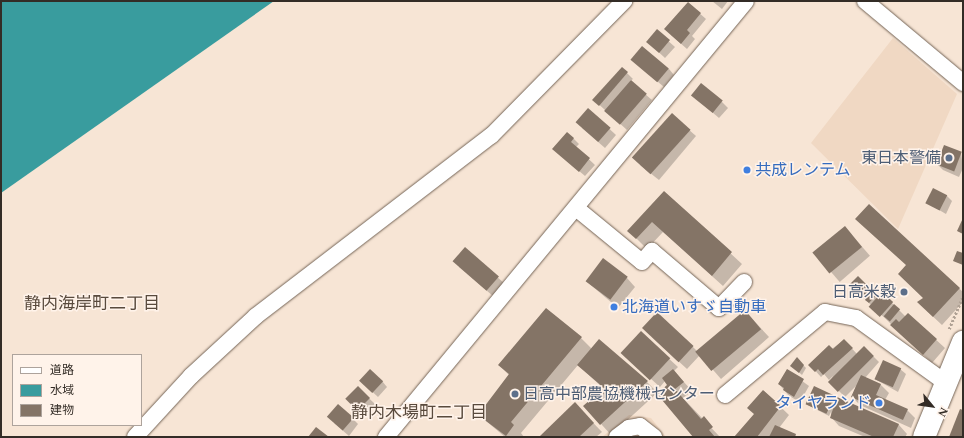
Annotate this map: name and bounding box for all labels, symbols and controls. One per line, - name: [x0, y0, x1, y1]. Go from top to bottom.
- place label: 東日本警備: [861, 148, 941, 168]
- marker: 東日本警備: [944, 153, 954, 163]
- place label: 共成レンテム: [755, 160, 851, 180]
- marker: 共成レンテム: [742, 165, 752, 175]
- place label: 日高米穀: [832, 282, 896, 302]
- marker: 日高米穀: [899, 287, 909, 297]
- district label: 静内海岸町二丁目: [24, 295, 160, 315]
- place label: 北海道いすゞ自動車: [622, 297, 766, 317]
- marker: 北海道いすゞ自動車: [609, 302, 619, 312]
- legend: [12, 354, 142, 426]
- text: 道路: [50, 361, 74, 380]
- text: 水域: [50, 381, 74, 400]
- place label: 日高中部農協機械センター: [523, 384, 715, 404]
- north arrow: [912, 386, 952, 426]
- marker: 日高中部農協機械センター: [510, 389, 520, 399]
- place label: タイヤランド: [775, 393, 871, 413]
- marker: タイヤランド: [874, 398, 884, 408]
- text: 建物: [50, 401, 74, 420]
- district label: 静内木場町二丁目: [351, 404, 487, 424]
- text: N: [933, 404, 953, 420]

